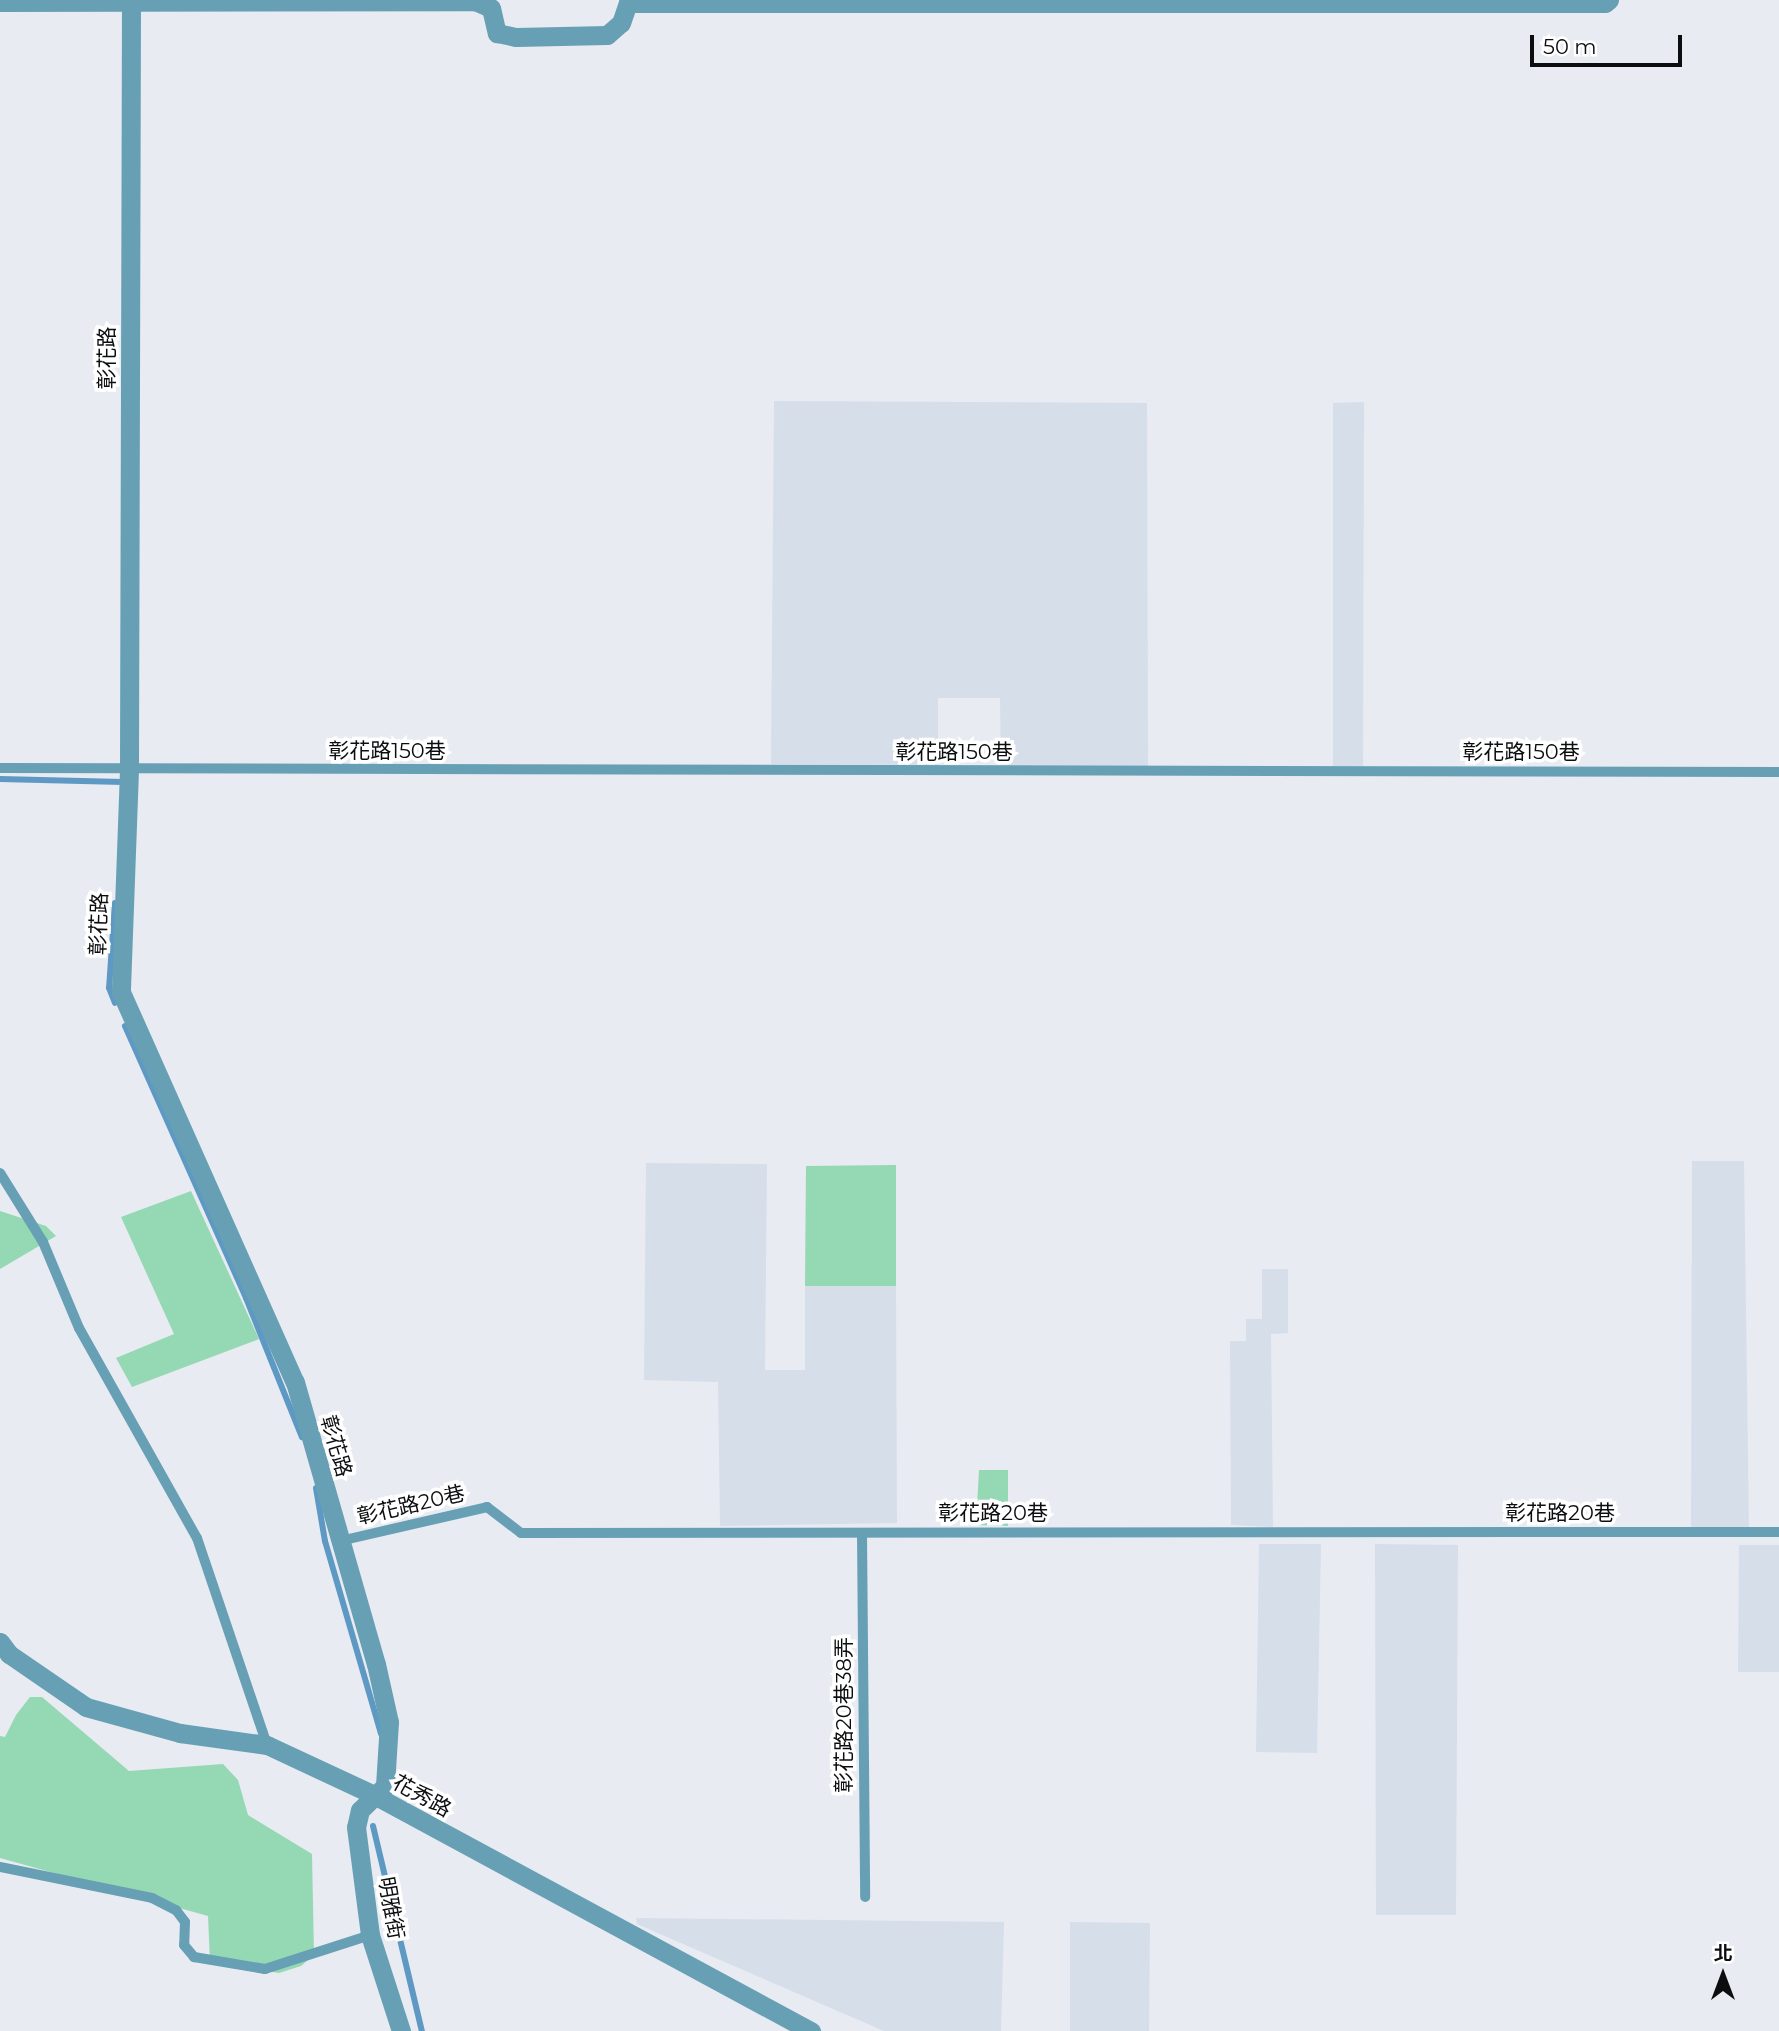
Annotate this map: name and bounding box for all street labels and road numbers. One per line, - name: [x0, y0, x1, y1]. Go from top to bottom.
- street label: 彰花路: [94, 327, 120, 389]
- street label: 彰花路150巷: [328, 738, 446, 764]
- street label: 彰花路150巷: [895, 739, 1013, 765]
- street label: 彰花路150巷: [1462, 739, 1580, 765]
- street label: 彰花路: [85, 892, 113, 956]
- street label: 彰花路: [315, 1412, 357, 1480]
- street label: 彰花路20巷: [355, 1480, 467, 1530]
- street label: 彰花路20巷: [938, 1500, 1048, 1526]
- street label: 彰花路20巷: [1505, 1500, 1615, 1526]
- street label: 彰花路20巷38弄: [831, 1637, 857, 1793]
- street label: 花秀路: [388, 1770, 456, 1822]
- street label: 明雅街: [373, 1875, 409, 1941]

